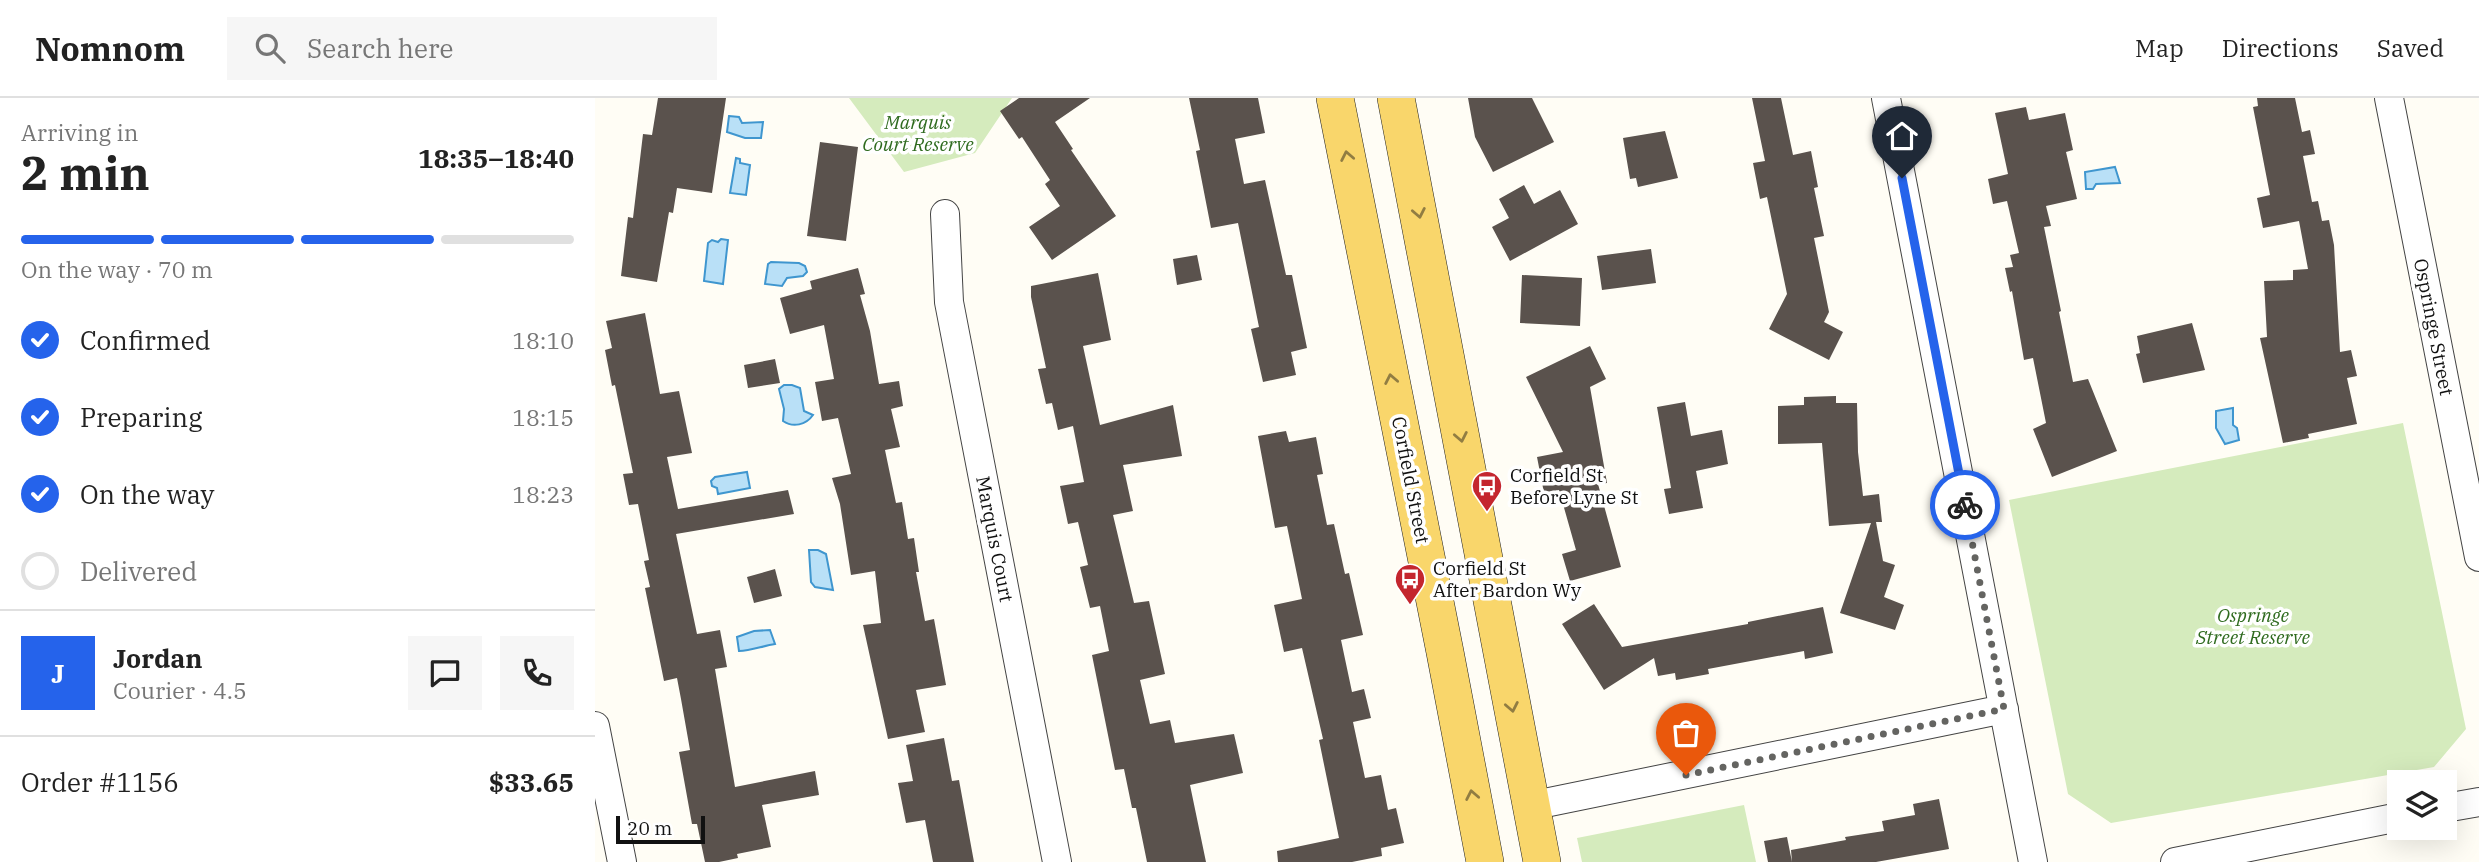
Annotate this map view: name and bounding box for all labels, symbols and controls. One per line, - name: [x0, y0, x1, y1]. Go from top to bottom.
- search box: [227, 17, 717, 80]
- text: Nomnom: [35, 27, 185, 70]
- icon: search: [251, 29, 289, 67]
- text: Search here: [307, 31, 453, 65]
- text: Map: [2135, 32, 2184, 64]
- text: Directions: [2222, 32, 2339, 64]
- text: Saved: [2377, 32, 2444, 64]
- pin: [1872, 106, 1932, 178]
- park label: Marquis Court Reserve: [862, 110, 974, 156]
- text: Arriving in: [21, 117, 138, 147]
- icon: home: [1883, 117, 1921, 155]
- text: 18:35–18:40: [418, 141, 574, 175]
- text: 2 min: [21, 143, 150, 203]
- one-way arrow: [1340, 150, 1355, 162]
- one-way arrow: [1410, 207, 1425, 219]
- text: On the way · 70 m: [21, 254, 213, 284]
- street label: Ospringe Street: [2409, 256, 2459, 398]
- icon: check: [21, 321, 59, 359]
- text: Confirmed: [80, 323, 211, 357]
- text: 18:10: [512, 325, 574, 355]
- one-way arrow: [1385, 373, 1400, 385]
- icon: check: [21, 398, 59, 436]
- text: Preparing: [80, 400, 202, 434]
- text: 18:15: [512, 402, 574, 432]
- street label: Corfield Street: [1387, 414, 1435, 546]
- one-way arrow: [1453, 431, 1468, 443]
- place label: Corfield St Before Lyne St: [1510, 463, 1639, 509]
- bus stop icon: Corfield St Before Lyne St: [1470, 469, 1504, 513]
- courier: [1930, 470, 2000, 540]
- street label: Marquis Court: [971, 474, 1019, 604]
- icon: check: [21, 475, 59, 513]
- text: On the way: [80, 477, 214, 511]
- text: 18:23: [512, 479, 574, 509]
- icon: bike: [1946, 486, 1984, 524]
- text: Delivered: [80, 554, 197, 588]
- place label: Corfield St After Bardon Wy: [1433, 556, 1582, 602]
- bus stop icon: Corfield St After Bardon Wy: [1393, 562, 1427, 606]
- park label: Ospringe Street Reserve: [2195, 603, 2311, 649]
- button: chat: [408, 636, 482, 710]
- button: phone: [500, 636, 574, 710]
- text: Jordan: [113, 641, 203, 675]
- text: J: [51, 656, 65, 690]
- text: Courier · 4.5: [113, 675, 247, 705]
- one-way arrow: [1503, 701, 1518, 713]
- pin: [1656, 703, 1716, 775]
- icon: bag: [1667, 714, 1705, 752]
- text: Order #1156: [21, 765, 179, 799]
- text: $33.65: [489, 765, 574, 799]
- map controls: [2387, 770, 2457, 840]
- button: layers: [2387, 770, 2457, 840]
- one-way arrow: [1465, 789, 1480, 801]
- scale bar: [616, 813, 705, 845]
- text: 20 m: [627, 816, 672, 840]

